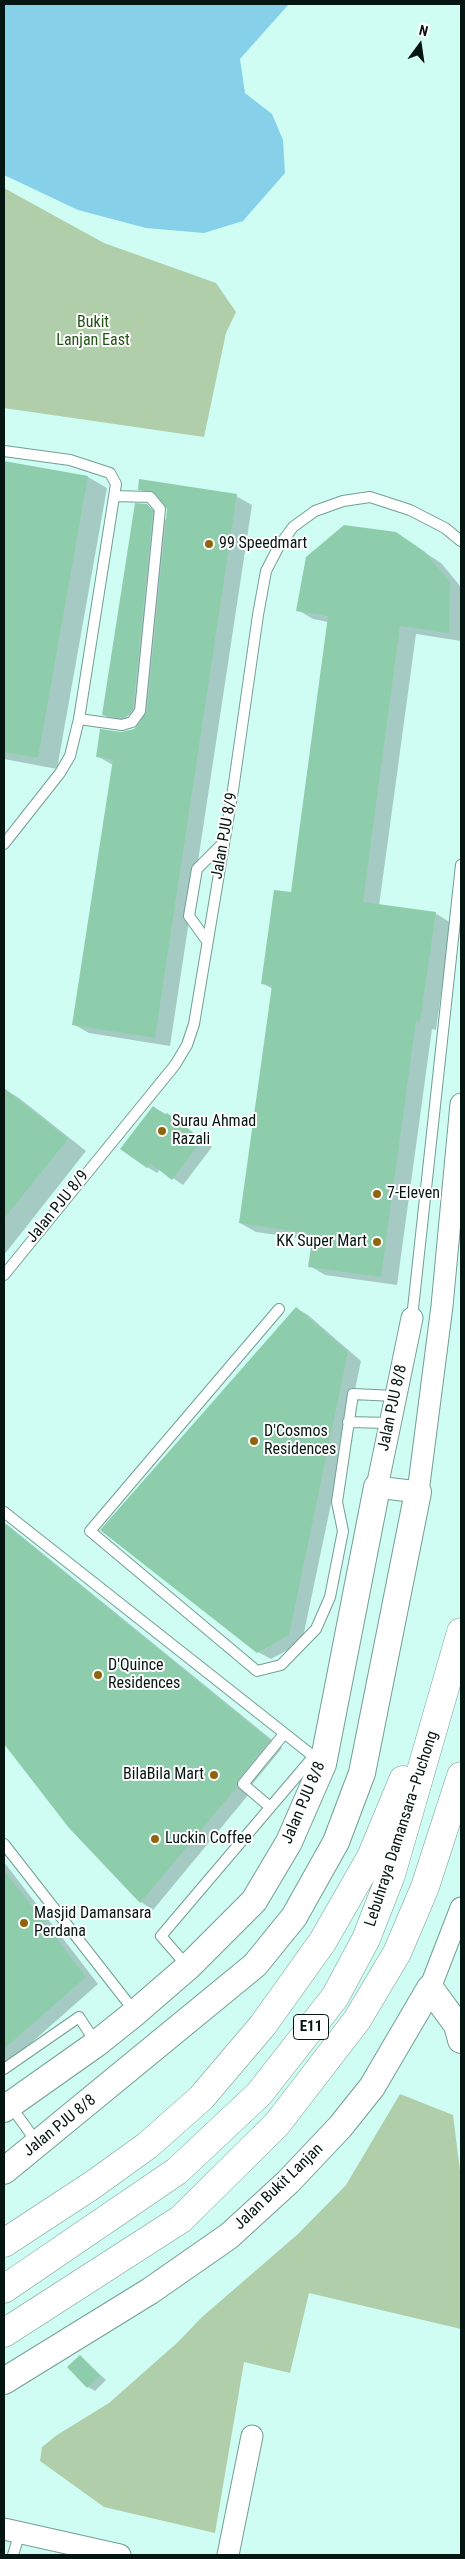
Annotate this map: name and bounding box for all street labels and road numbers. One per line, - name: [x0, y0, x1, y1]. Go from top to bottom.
- street label: Jalan PJU 8/9: [208, 791, 242, 881]
- street label: Jalan PJU 8/9: [23, 1167, 93, 1247]
- street label: Jalan PJU 8/8: [375, 1363, 411, 1453]
- street label: Lebuhraya Damansara–Puchong: [361, 1729, 443, 1929]
- street label: Jalan PJU 8/8: [278, 1759, 330, 1847]
- road number: E11: [294, 2014, 328, 2040]
- street label: Jalan PJU 8/8: [20, 2091, 100, 2161]
- street label: Jalan Bukit Lanjan: [231, 2140, 327, 2234]

